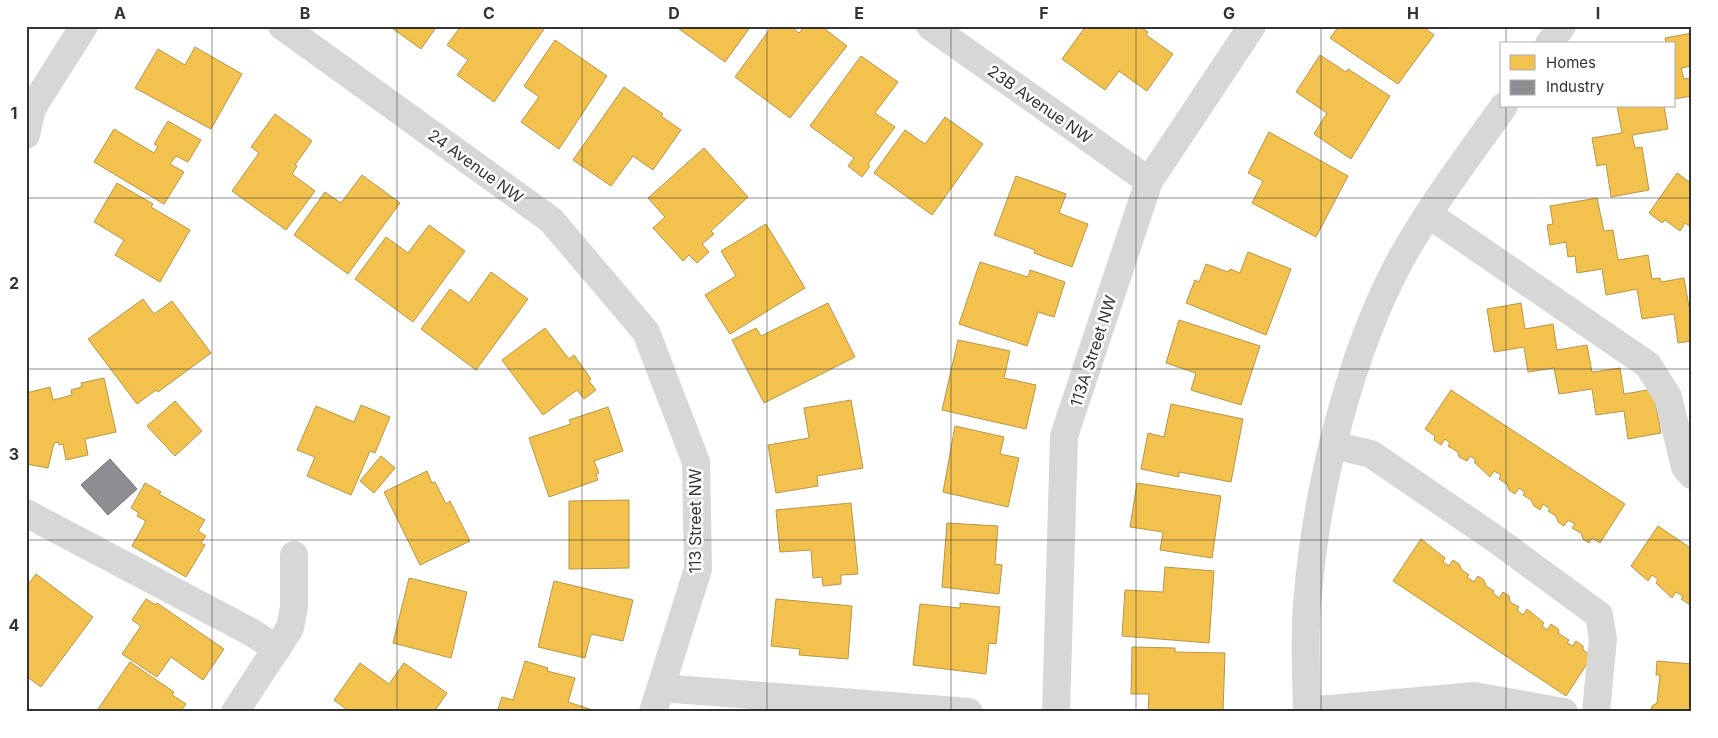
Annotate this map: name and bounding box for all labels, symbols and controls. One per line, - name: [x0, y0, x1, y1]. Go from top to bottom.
- text: A: [114, 3, 126, 23]
- text: B: [300, 3, 310, 23]
- text: C: [483, 3, 495, 23]
- text: D: [668, 3, 680, 23]
- text: E: [854, 3, 864, 23]
- text: F: [1039, 3, 1049, 23]
- text: G: [1223, 3, 1235, 23]
- text: H: [1407, 3, 1419, 23]
- text: I: [1596, 3, 1600, 23]
- legend: [1500, 42, 1676, 108]
- text: Homes: [1546, 53, 1596, 72]
- street label: 23B Avenue NW: [984, 60, 1096, 148]
- text: Industry: [1546, 77, 1605, 96]
- text: 1: [11, 103, 17, 123]
- street label: 24 Avenue NW: [424, 125, 528, 207]
- text: 2: [9, 273, 19, 293]
- street label: 113A Street NW: [1066, 293, 1120, 409]
- text: 3: [9, 444, 19, 464]
- street label: 113 Street NW: [685, 468, 705, 573]
- text: 4: [9, 615, 20, 635]

